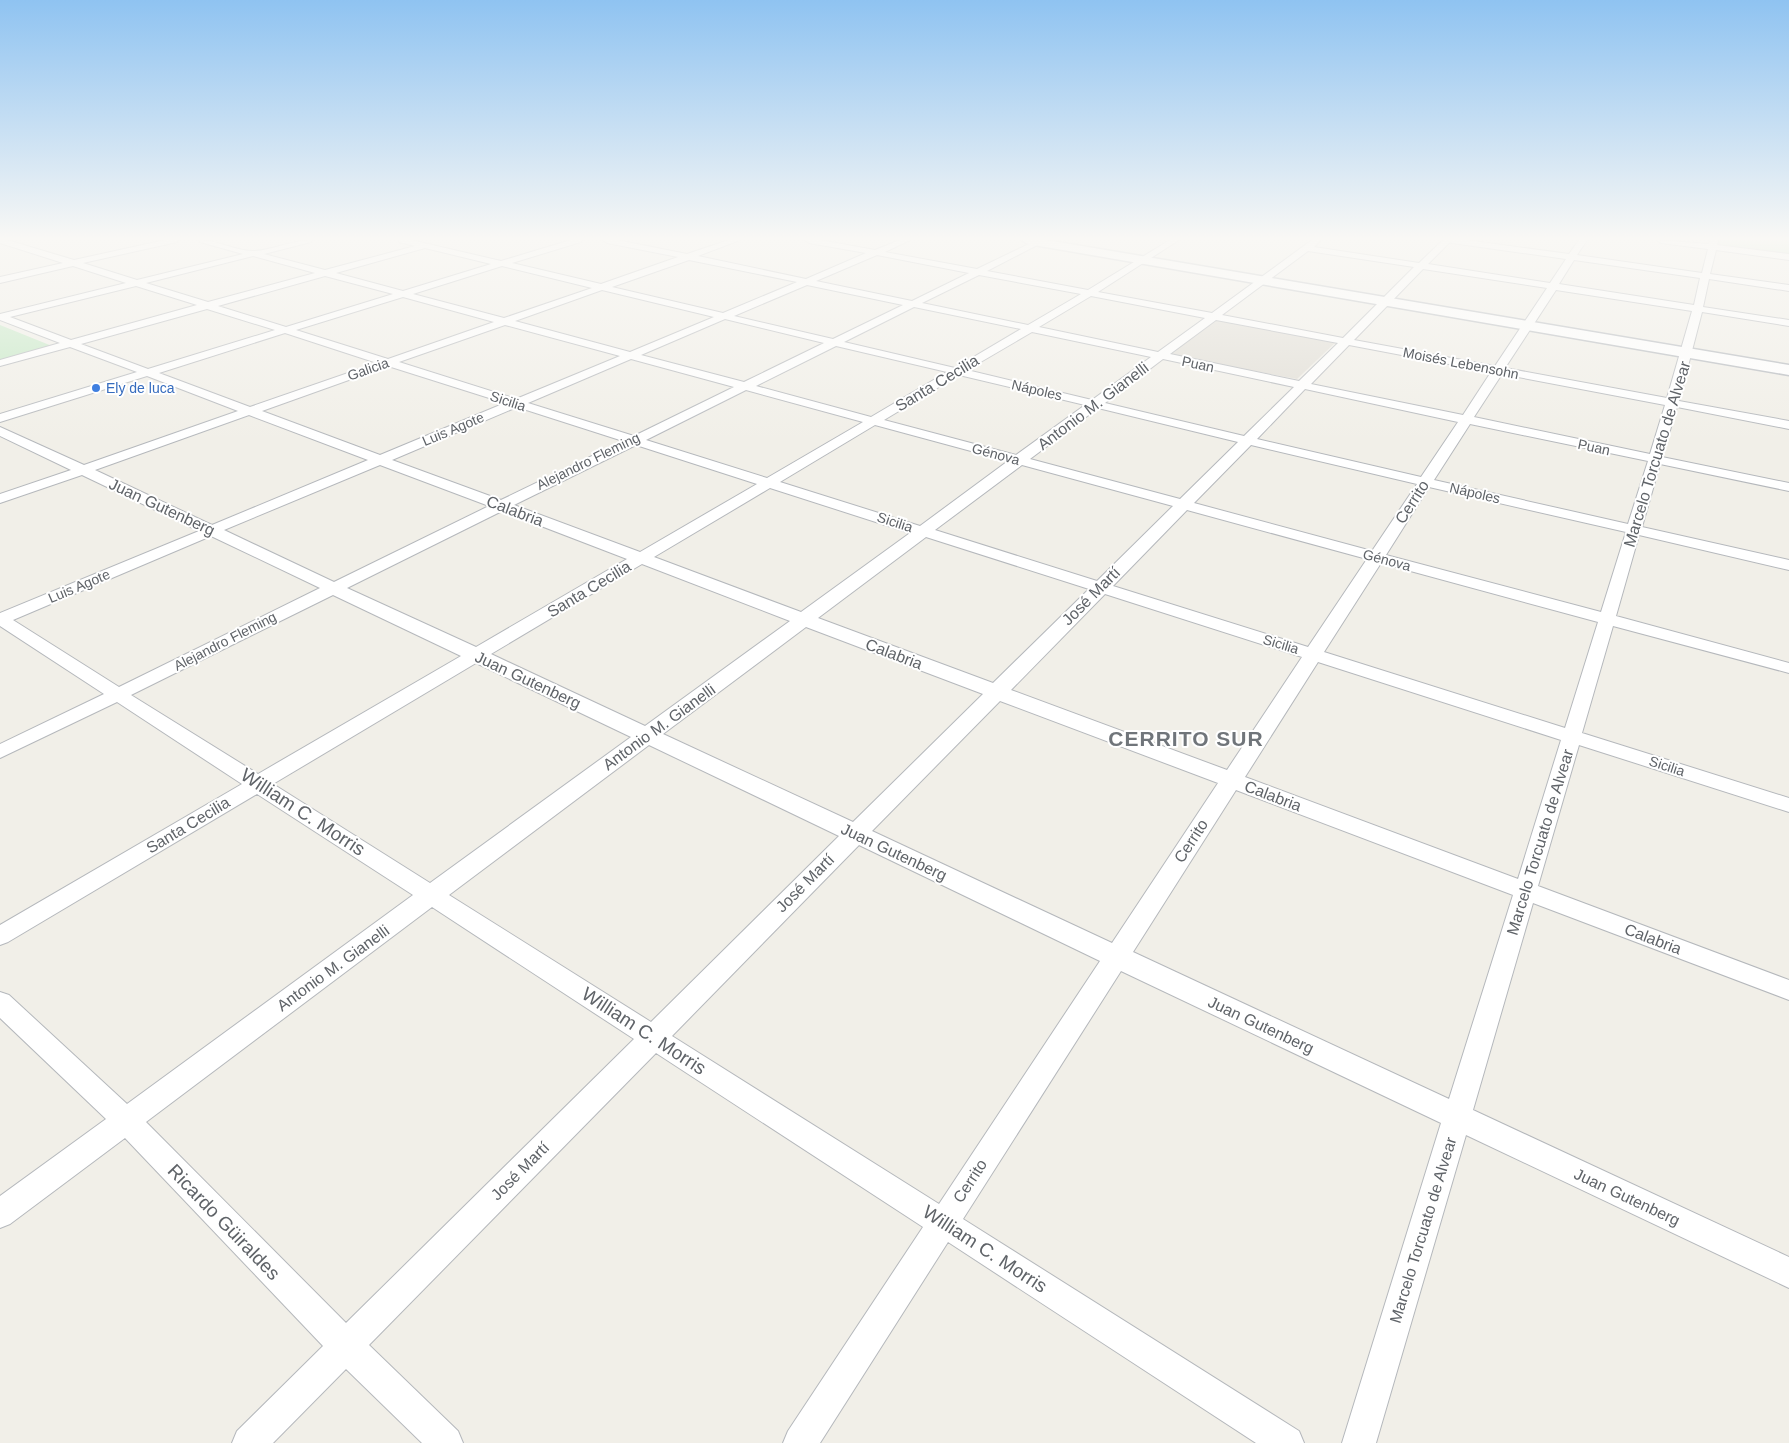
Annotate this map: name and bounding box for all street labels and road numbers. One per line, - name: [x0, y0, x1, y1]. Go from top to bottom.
- street label: Moisés Lebensohn: [1402, 344, 1520, 382]
- street label: Santa Cecilia: [892, 351, 982, 415]
- street label: Puan: [1180, 353, 1216, 375]
- street label: Galicia: [345, 354, 391, 384]
- street label: Marcelo Torcuato de Alvear: [1621, 358, 1694, 549]
- street label: Antonio M. Gianelli: [1034, 359, 1152, 453]
- street label: Nápoles: [1010, 376, 1064, 404]
- street label: Sicilia: [488, 388, 528, 414]
- street label: Luis Agote: [420, 409, 486, 449]
- street label: Alejandro Fleming: [534, 429, 642, 493]
- street label: Puan: [1576, 436, 1612, 458]
- street label: Génova: [970, 440, 1022, 468]
- street label: Juan Gutenberg: [106, 475, 218, 539]
- street label: Cerrito: [1392, 477, 1432, 527]
- street label: Nápoles: [1448, 479, 1502, 507]
- street label: Calabria: [484, 492, 546, 530]
- street label: Sicilia: [875, 509, 915, 535]
- street label: Génova: [1361, 546, 1413, 574]
- street label: Santa Cecilia: [544, 557, 634, 621]
- street label: José Martí: [1059, 563, 1124, 628]
- street label: Luis Agote: [46, 566, 112, 606]
- street label: Alejandro Fleming: [171, 608, 279, 674]
- street label: Sicilia: [1261, 631, 1301, 657]
- street label: Calabria: [863, 635, 925, 673]
- street label: Juan Gutenberg: [472, 648, 584, 712]
- street label: Antonio M. Gianelli: [600, 681, 718, 773]
- street label: Marcelo Torcuato de Alvear: [1504, 746, 1577, 937]
- street label: Sicilia: [1647, 753, 1687, 779]
- street label: William C. Morris: [237, 764, 369, 860]
- street label: Calabria: [1242, 777, 1304, 815]
- street label: Santa Cecilia: [143, 793, 233, 857]
- street label: Cerrito: [1171, 816, 1211, 866]
- street label: Juan Gutenberg: [838, 820, 950, 884]
- street label: José Martí: [773, 850, 838, 915]
- street label: Calabria: [1622, 920, 1684, 958]
- street label: Antonio M. Gianelli: [274, 922, 392, 1014]
- street label: William C. Morris: [578, 983, 710, 1079]
- street label: Juan Gutenberg: [1205, 993, 1317, 1057]
- street label: Marcelo Torcuato de Alvear: [1387, 1134, 1460, 1325]
- street label: José Martí: [488, 1138, 553, 1203]
- street label: Cerrito: [950, 1156, 990, 1206]
- street label: Ricardo Güiraldes: [164, 1160, 284, 1284]
- street label: Juan Gutenberg: [1571, 1165, 1683, 1229]
- street label: William C. Morris: [919, 1201, 1051, 1297]

